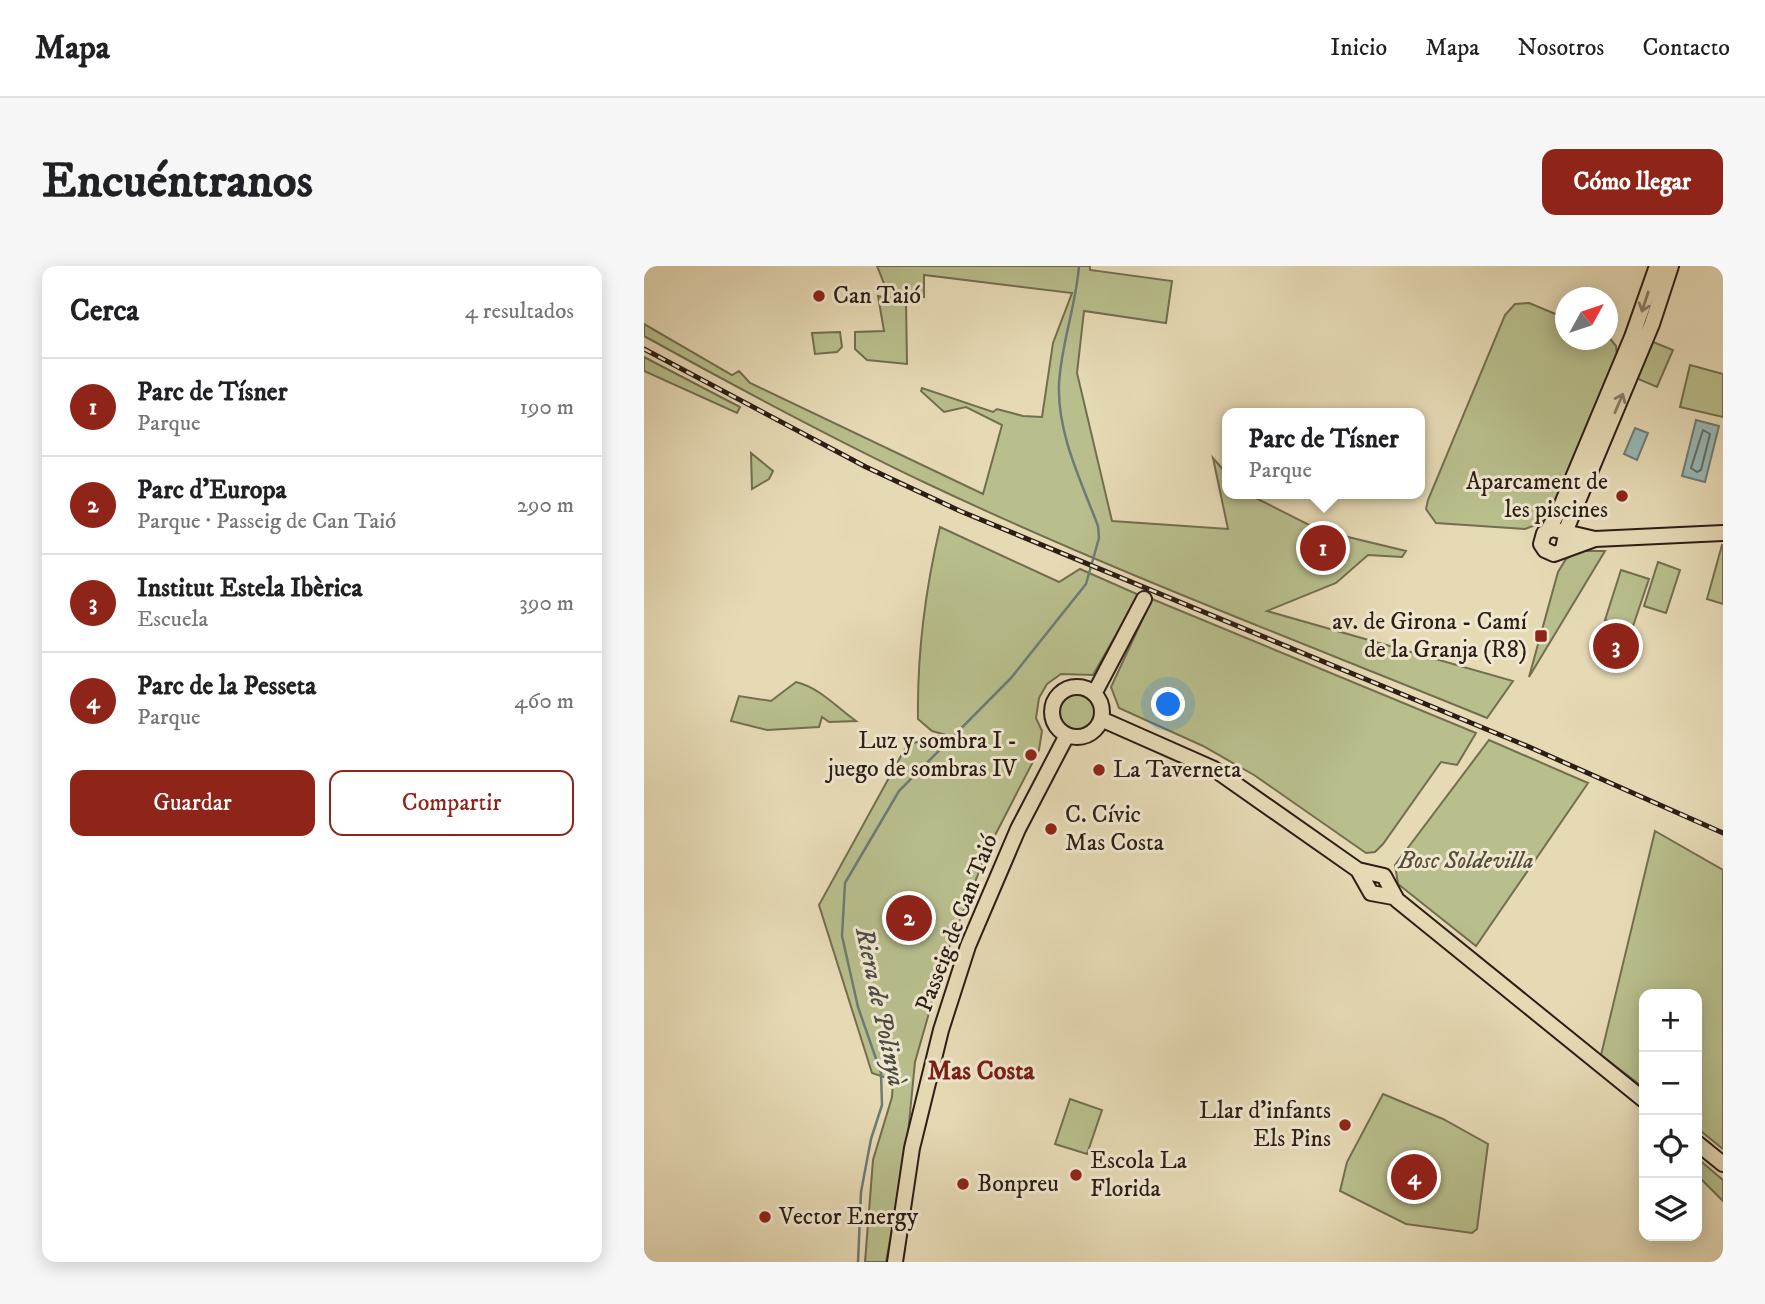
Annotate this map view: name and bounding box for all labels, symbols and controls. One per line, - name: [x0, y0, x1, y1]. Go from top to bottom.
- text: Mapa: [35, 28, 110, 69]
- text: Inicio: [1330, 33, 1387, 63]
- text: Mapa: [1425, 33, 1480, 63]
- text: Nosotros: [1518, 33, 1604, 63]
- text: Contacto: [1642, 33, 1730, 63]
- button: Cómo llegar: [1542, 149, 1723, 215]
- text: Encuéntranos: [42, 151, 313, 213]
- place label: Can Taió: [833, 281, 921, 311]
- north arrow: [1555, 287, 1618, 350]
- marker: Can Taió: [811, 288, 827, 304]
- one-way arrow: [1638, 290, 1650, 312]
- text: Cerca: [70, 293, 139, 330]
- text: 4 resultados: [465, 297, 574, 326]
- text: Parc de Tísner: [137, 376, 287, 409]
- text: 1: [89, 393, 97, 422]
- text: 190 m: [520, 393, 574, 422]
- one-way arrow: [1613, 393, 1626, 414]
- popup: [1222, 408, 1425, 499]
- text: Parque: [137, 409, 201, 438]
- text: Parc de Tísner: [1248, 423, 1399, 456]
- text: Parque: [1248, 456, 1312, 485]
- place label: Aparcament de les piscines: [1466, 467, 1608, 525]
- text: Parc d'Europa: [137, 474, 287, 507]
- marker: Aparcament de les piscines: [1614, 488, 1630, 504]
- text: 2: [87, 491, 99, 520]
- text: 290 m: [517, 491, 574, 520]
- text: Parque · Passeig de Can Taió: [137, 507, 396, 536]
- pin: 1: [1300, 522, 1346, 574]
- text: Institut Estela Ibèrica: [137, 572, 363, 605]
- text: 3: [89, 589, 97, 618]
- text: 390 m: [519, 589, 574, 618]
- text: Escuela: [137, 605, 208, 634]
- place label: av. de Girona - Camí de la Granja (R8): [1332, 607, 1529, 665]
- pin: 3: [1593, 620, 1639, 672]
- marker: av. de Girona - Camí de la Granja (R8): [1533, 628, 1549, 644]
- text: Parc de la Pesseta: [137, 670, 316, 703]
- text: 4: [86, 687, 100, 716]
- text: 460 m: [514, 687, 574, 716]
- your location: [1151, 687, 1185, 721]
- text: Parque: [137, 703, 201, 732]
- place label: Luz y sombra I - juego de sombras IV: [824, 726, 1018, 784]
- marker: Luz y sombra I - juego de sombras IV: [1023, 747, 1039, 763]
- place label: La Taverneta: [1113, 755, 1242, 785]
- marker: La Taverneta: [1091, 762, 1107, 778]
- button: Guardar: [70, 770, 315, 836]
- button: Compartir: [329, 770, 574, 836]
- place label: C. Cívic Mas Costa: [1065, 800, 1165, 858]
- marker: C. Cívic Mas Costa: [1043, 821, 1059, 837]
- street label: Passeig de Can Taió: [909, 830, 1005, 1016]
- park label: Bosc Soldevilla: [1397, 846, 1534, 876]
- pin: 2: [886, 892, 932, 944]
- water label: Riera de Polinyà: [847, 924, 913, 1089]
- map controls: [1639, 989, 1702, 1241]
- button: +: [1639, 989, 1702, 1052]
- button: −: [1639, 1052, 1702, 1115]
- district label: Mas Costa: [927, 1055, 1035, 1088]
- place label: Llar d'infants Els Pins: [1199, 1096, 1331, 1154]
- button: locate: [1639, 1115, 1702, 1178]
- marker: Llar d'infants Els Pins: [1337, 1117, 1353, 1133]
- place label: Escola La Florida: [1090, 1146, 1188, 1204]
- pin: 4: [1391, 1151, 1437, 1203]
- marker: Escola La Florida: [1068, 1167, 1084, 1183]
- place label: Bonpreu: [977, 1169, 1059, 1199]
- marker: Bonpreu: [955, 1176, 971, 1192]
- button: layers: [1639, 1178, 1702, 1241]
- place label: Vector Energy: [778, 1202, 919, 1232]
- marker: Vector Energy: [757, 1209, 773, 1225]

